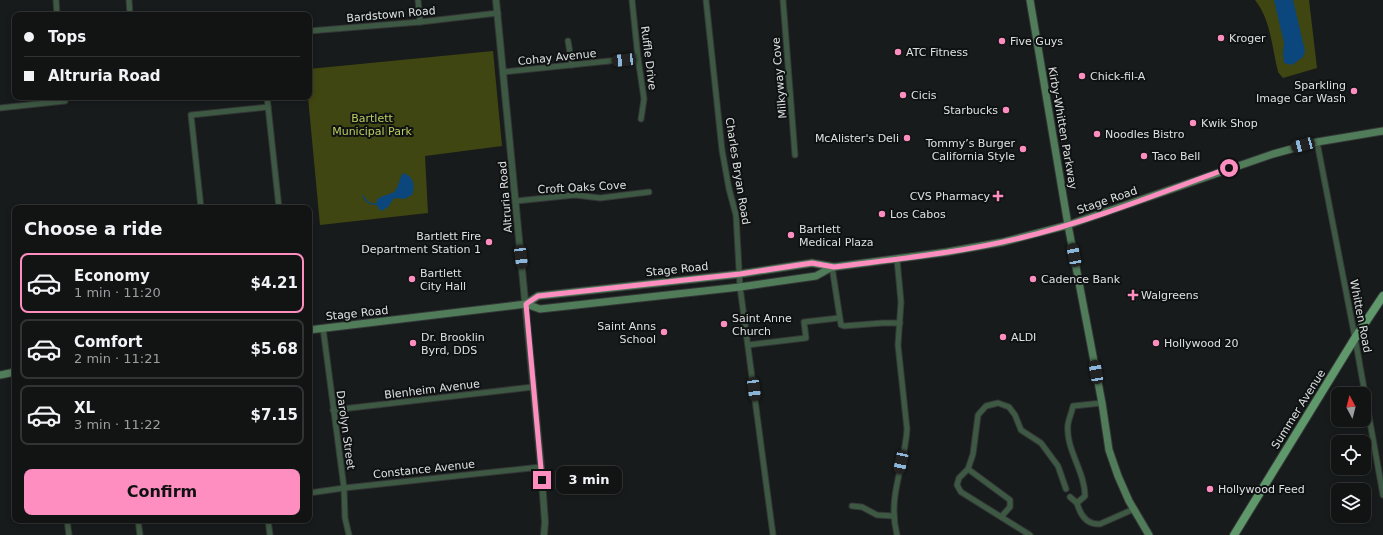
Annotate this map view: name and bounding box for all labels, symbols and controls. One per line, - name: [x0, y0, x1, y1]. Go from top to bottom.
- street label: Bardstown Road: [346, 4, 436, 25]
- street label: Ruffle Drive: [638, 25, 659, 91]
- text: Tops: [48, 28, 86, 46]
- place label: Kroger: [1229, 32, 1266, 45]
- marker: Kroger: [1216, 33, 1226, 43]
- place label: Five Guys: [1010, 35, 1063, 48]
- marker: Five Guys: [997, 36, 1007, 46]
- street label: Milkyway Cove: [769, 37, 790, 119]
- place label: ATC Fitness: [906, 46, 968, 59]
- street label: Cohay Avenue: [517, 47, 597, 68]
- marker: ATC Fitness: [893, 47, 903, 57]
- car: [611, 53, 637, 67]
- street label: Kirby-Whitten Parkway: [1045, 66, 1080, 191]
- text: Altruria Road: [48, 67, 161, 85]
- place label: Chick-fil-A: [1090, 70, 1146, 83]
- marker: Chick-fil-A: [1077, 71, 1087, 81]
- place label: Sparkling Image Car Wash: [1256, 79, 1346, 105]
- marker: Sparkling Image Car Wash: [1349, 86, 1359, 96]
- place label: Cicis: [911, 89, 937, 102]
- marker: Cicis: [898, 90, 908, 100]
- place label: Starbucks: [943, 104, 998, 117]
- marker: Starbucks: [1001, 105, 1011, 115]
- park label: Bartlett Municipal Park: [332, 112, 412, 138]
- street label: Charles Bryan Road: [723, 117, 752, 226]
- place label: Kwik Shop: [1201, 117, 1258, 130]
- marker: Kwik Shop: [1188, 118, 1198, 128]
- place label: Noodles Bistro: [1105, 128, 1185, 141]
- marker: Noodles Bistro: [1092, 129, 1102, 139]
- place label: McAlister's Deli: [815, 132, 899, 145]
- marker: McAlister's Deli: [902, 133, 912, 143]
- car: [1290, 136, 1316, 154]
- place label: Tommy’s Burger California Style: [925, 137, 1015, 163]
- marker: Tommy’s Burger California Style: [1018, 144, 1028, 154]
- place label: Taco Bell: [1151, 150, 1200, 163]
- marker: Taco Bell: [1139, 151, 1149, 161]
- route start: [1220, 159, 1238, 177]
- street label: Altruria Road: [496, 161, 515, 233]
- street label: Croft Oaks Cove: [537, 179, 627, 196]
- street label: Stage Road: [1075, 184, 1139, 217]
- place label: CVS Pharmacy: [910, 190, 990, 203]
- marker: CVS Pharmacy: [993, 191, 1003, 201]
- place label: Los Cabos: [890, 208, 946, 221]
- marker: Los Cabos: [877, 209, 887, 219]
- text: Choose a ride: [24, 218, 163, 239]
- place label: Bartlett Medical Plaza: [799, 223, 874, 249]
- place label: Bartlett Fire Department Station 1: [361, 230, 481, 256]
- marker: Bartlett Medical Plaza: [786, 230, 796, 240]
- marker: Bartlett Fire Department Station 1: [484, 237, 494, 247]
- car: [1066, 242, 1082, 268]
- car: [514, 244, 528, 270]
- street label: Stage Road: [645, 260, 709, 279]
- icon: car: [26, 265, 62, 301]
- text: Economy: [74, 267, 150, 285]
- place label: Bartlett City Hall: [420, 267, 466, 293]
- place label: Cadence Bank: [1041, 273, 1121, 286]
- text: $4.21: [251, 274, 298, 292]
- marker: Bartlett City Hall: [407, 274, 417, 284]
- marker: Cadence Bank: [1028, 274, 1038, 284]
- street label: Whitten Road: [1347, 278, 1374, 354]
- text: 1 min · 11:20: [74, 285, 161, 300]
- place label: Walgreens: [1141, 289, 1199, 302]
- marker: Walgreens: [1128, 290, 1138, 300]
- street label: Stage Road: [325, 304, 389, 323]
- place label: Saint Anne Church: [732, 312, 792, 338]
- marker: Saint Anne Church: [719, 319, 729, 329]
- place label: Saint Anns School: [597, 320, 656, 346]
- marker: Saint Anns School: [659, 327, 669, 337]
- icon: car: [26, 331, 62, 367]
- place label: Dr. Brooklin Byrd, DDS: [421, 331, 485, 357]
- place label: ALDI: [1011, 331, 1036, 344]
- marker: ALDI: [998, 332, 1008, 342]
- text: Comfort: [74, 333, 142, 351]
- place label: Hollywood 20: [1164, 337, 1239, 350]
- marker: Dr. Brooklin Byrd, DDS: [408, 338, 418, 348]
- marker: Hollywood 20: [1151, 338, 1161, 348]
- text: $5.68: [251, 340, 298, 358]
- text: 2 min · 11:21: [74, 351, 161, 366]
- car: [1088, 359, 1104, 385]
- street label: Summer Avenue: [1269, 367, 1328, 451]
- car: [747, 376, 761, 402]
- street label: Blenheim Avenue: [384, 377, 481, 402]
- north arrow: [1331, 387, 1371, 427]
- map controls: [1331, 387, 1371, 523]
- street label: Darolyn Street: [334, 390, 358, 471]
- icon: car: [26, 397, 62, 433]
- text: XL: [74, 399, 95, 417]
- text: $7.15: [251, 406, 298, 424]
- text: 3 min · 11:22: [74, 417, 161, 432]
- button: locate: [1331, 435, 1371, 475]
- car: [893, 449, 909, 475]
- street label: Constance Avenue: [372, 458, 476, 481]
- callout: 3 min: [556, 466, 622, 494]
- button: Confirm: [24, 469, 300, 515]
- route end: [533, 471, 551, 489]
- text: 3 min: [569, 472, 609, 487]
- place label: Hollywood Feed: [1218, 483, 1305, 496]
- button: layers: [1331, 483, 1371, 523]
- marker: Hollywood Feed: [1205, 484, 1215, 494]

